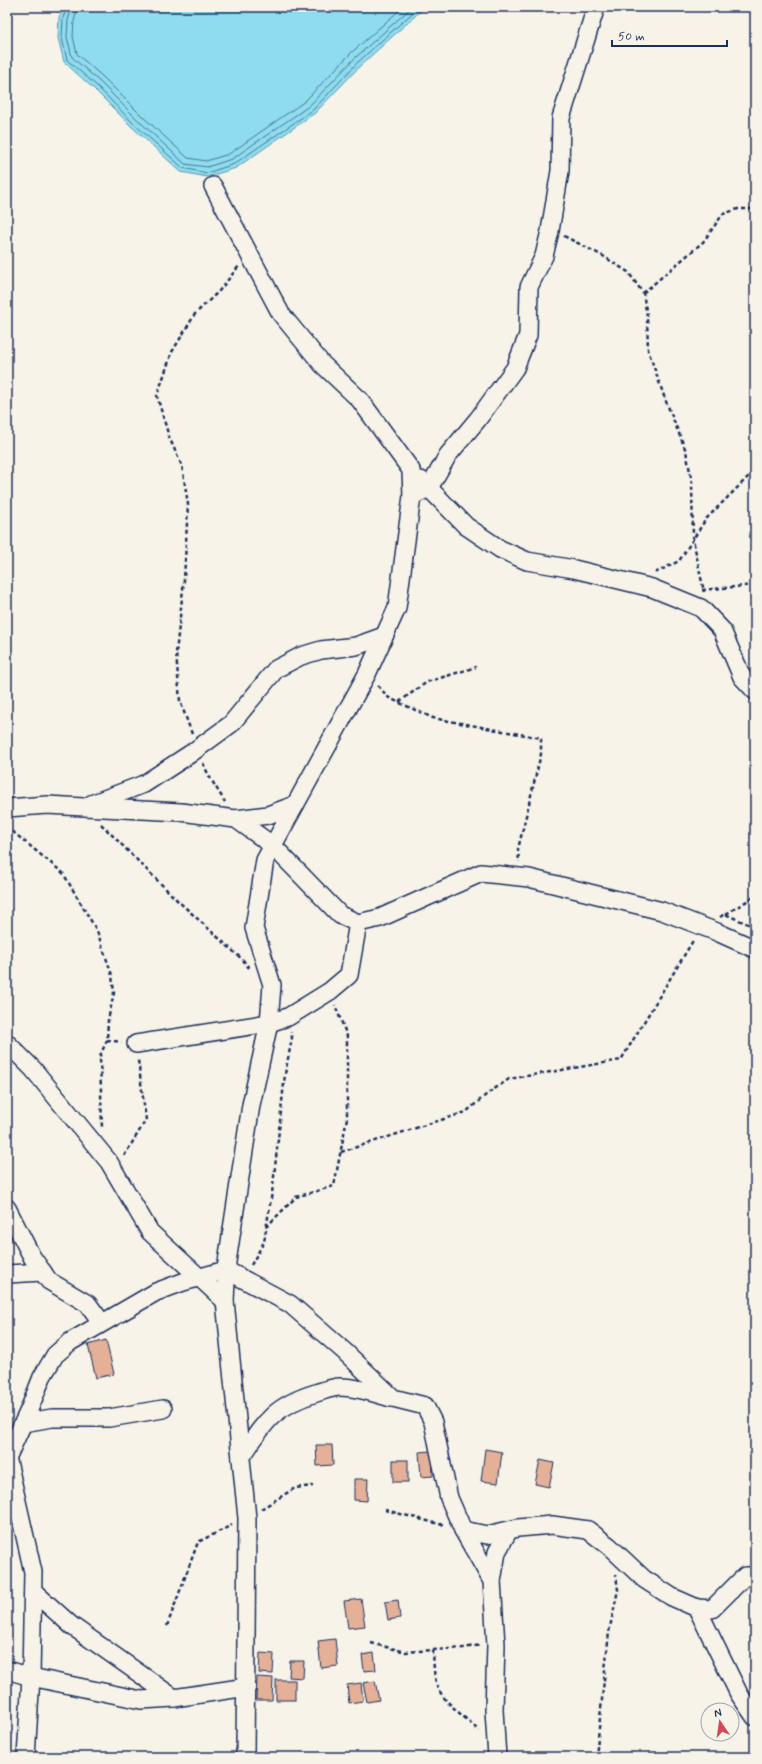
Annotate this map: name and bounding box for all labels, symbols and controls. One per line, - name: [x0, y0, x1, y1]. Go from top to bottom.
- scale bar: [612, 22, 727, 48]
- text: 50 m: [618, 29, 645, 45]
- north arrow: [700, 1702, 740, 1742]
- text: N: [713, 1706, 723, 1721]

